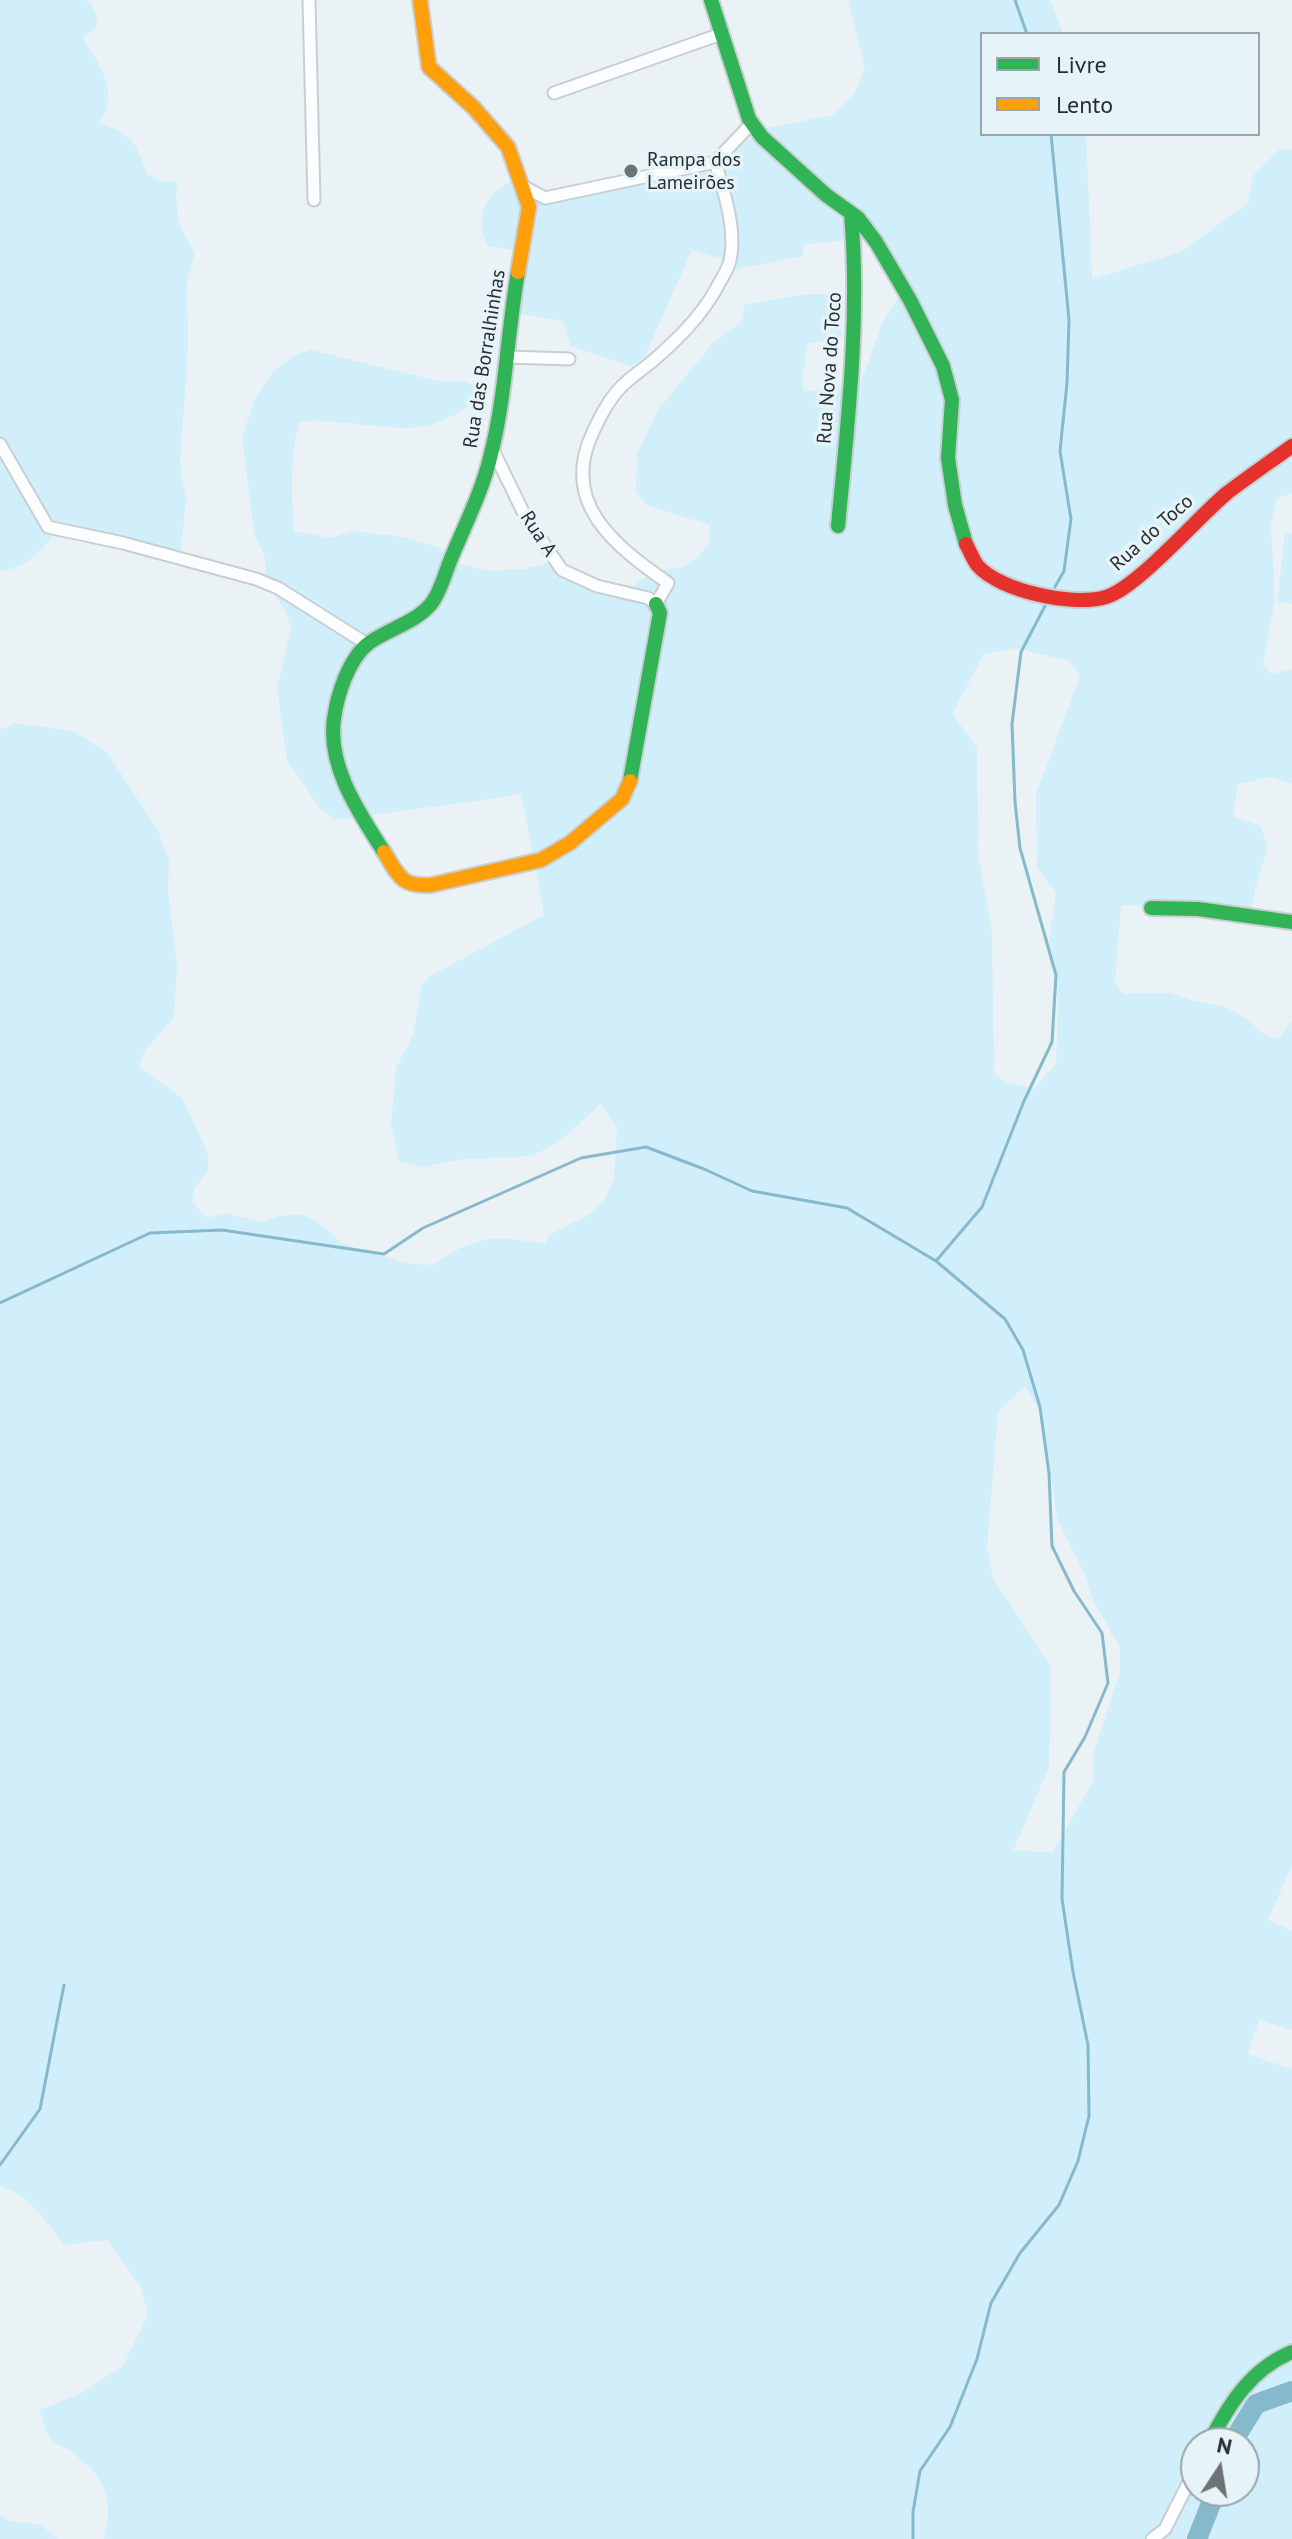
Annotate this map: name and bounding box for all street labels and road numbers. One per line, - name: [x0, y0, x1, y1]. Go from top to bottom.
- street label: Rua das Borralhinhas: [459, 268, 511, 450]
- street label: Rua Nova do Toco: [813, 291, 847, 445]
- street label: Rua do Toco: [1106, 490, 1198, 576]
- street label: Rua A: [514, 507, 562, 561]

